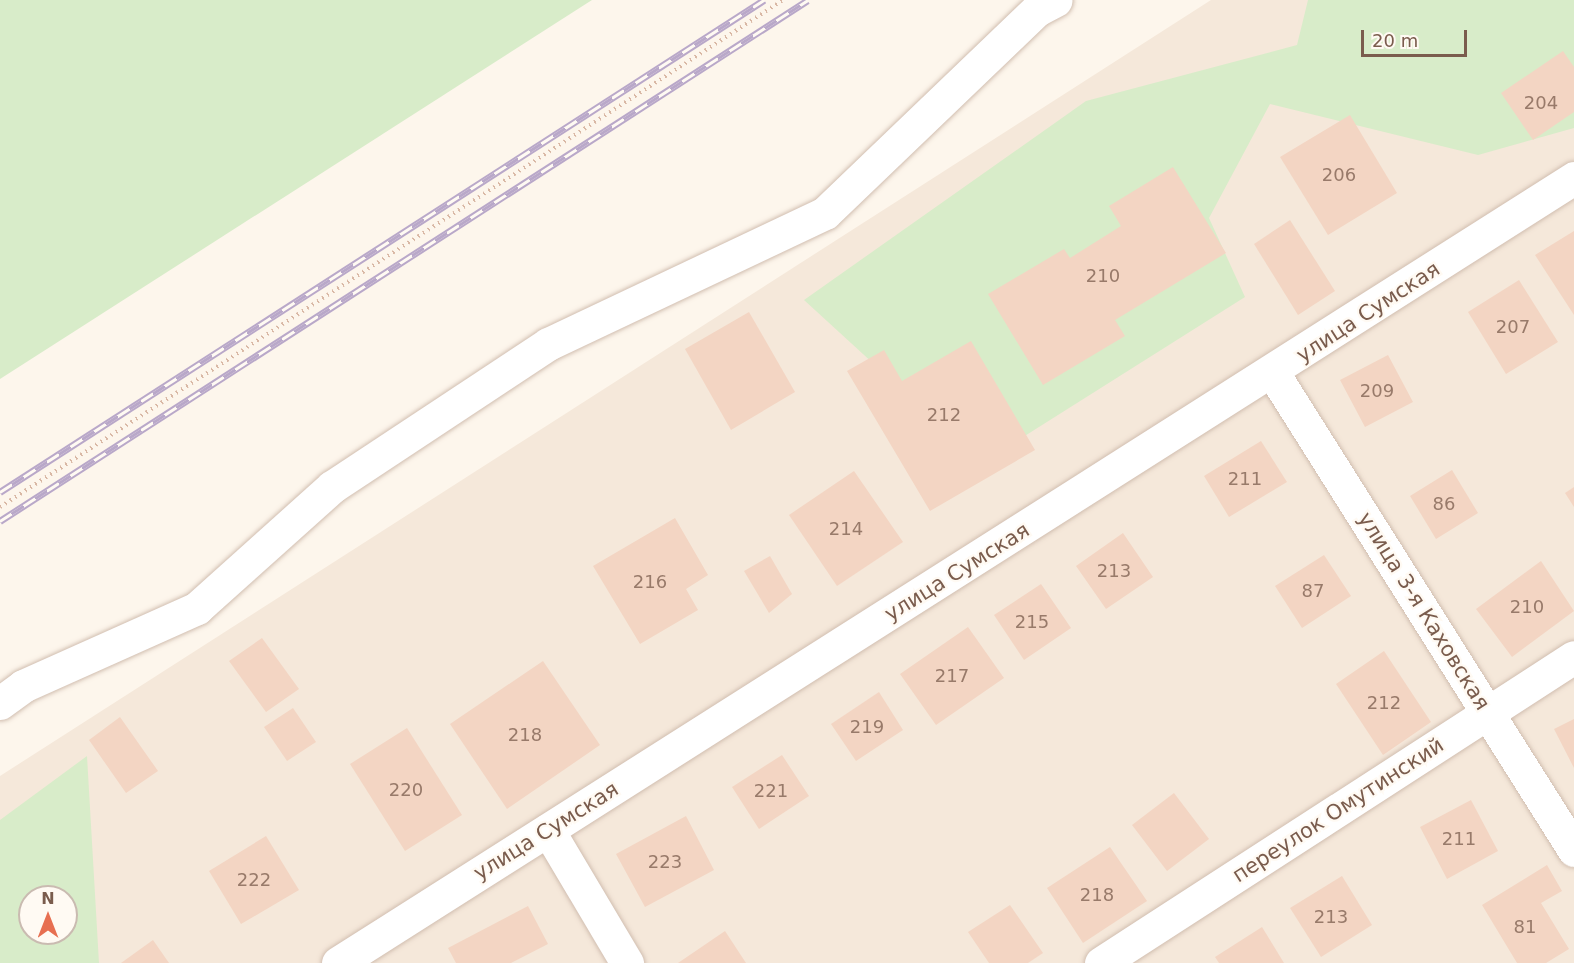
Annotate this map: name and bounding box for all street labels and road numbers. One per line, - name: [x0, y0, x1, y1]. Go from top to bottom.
- street label: улица Сумская: [1292, 256, 1444, 368]
- street label: улица 3-я Каховская: [1353, 507, 1495, 715]
- street label: улица Сумская: [880, 517, 1034, 627]
- street label: переулок Омутинский: [1228, 732, 1448, 888]
- street label: улица Сумская: [469, 776, 623, 886]

